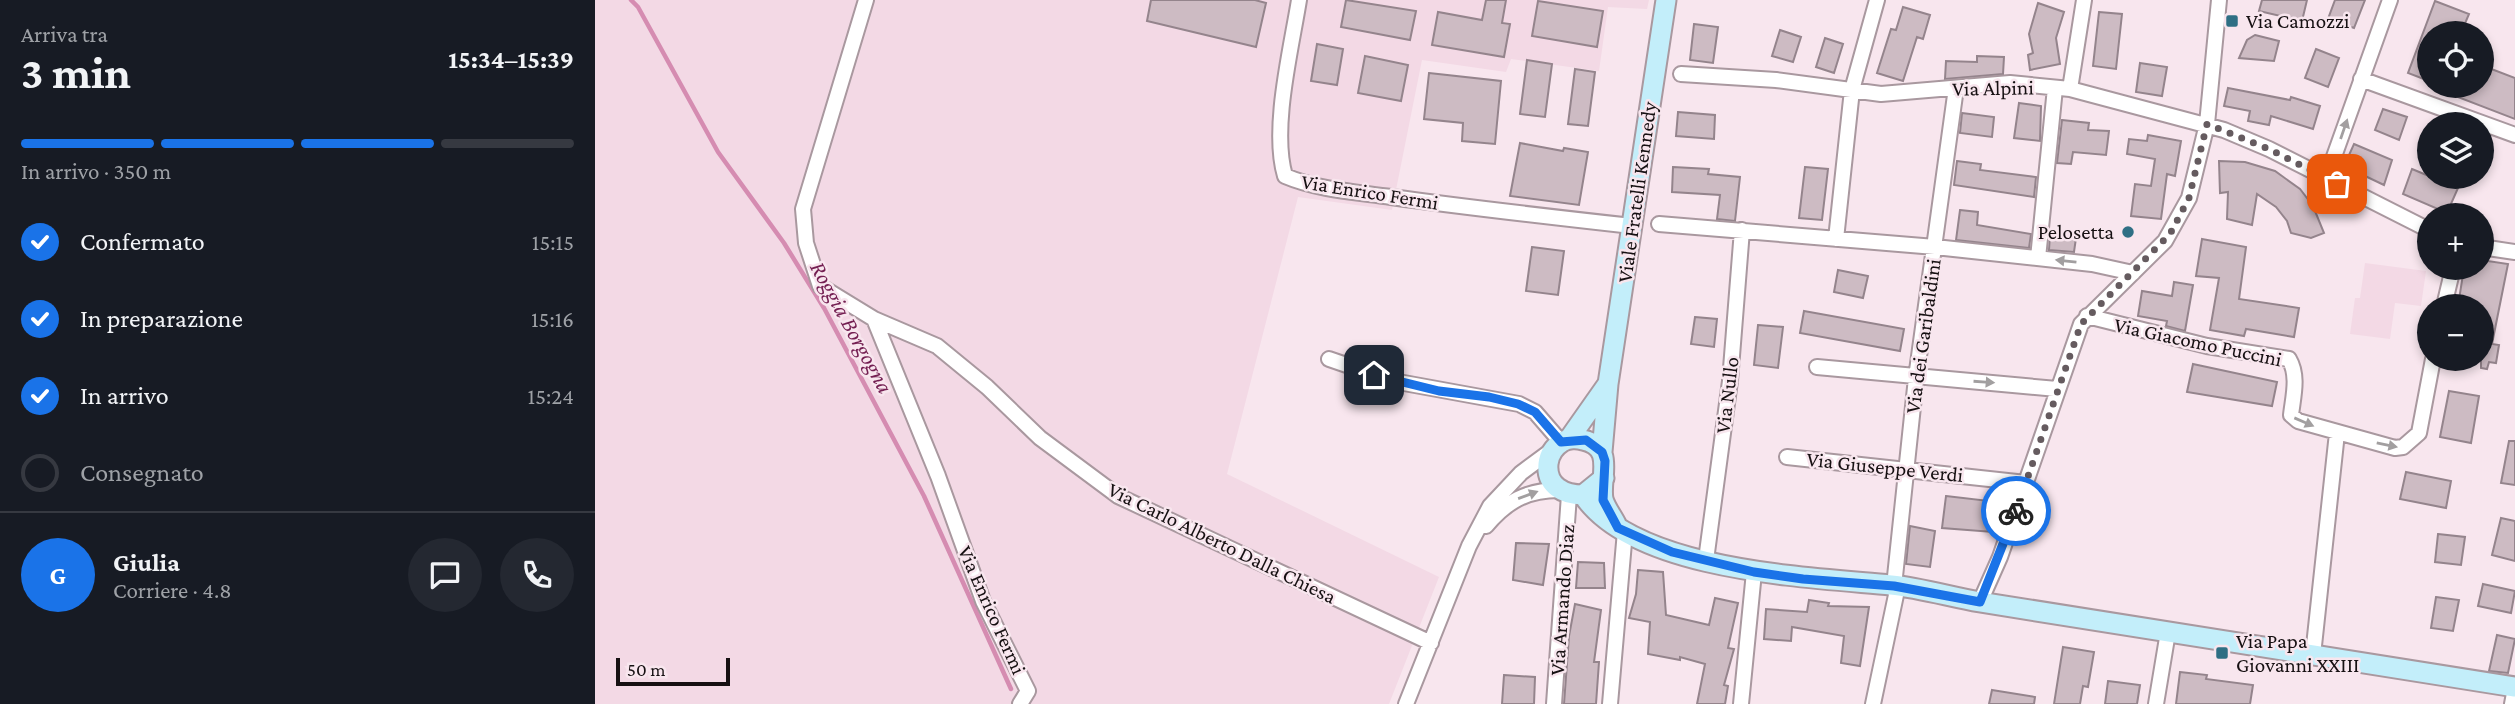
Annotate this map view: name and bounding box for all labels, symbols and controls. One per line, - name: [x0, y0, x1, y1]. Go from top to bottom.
- place label: Via Camozzi: [2246, 9, 2350, 33]
- marker: Via Camozzi: [2224, 13, 2240, 29]
- text: Arriva tra: [21, 21, 108, 47]
- map controls: [2417, 21, 2494, 371]
- button: locate: [2417, 21, 2494, 98]
- text: 15:34–15:39: [448, 45, 574, 74]
- text: 3 min: [21, 47, 131, 98]
- street label: Via Alpini: [1952, 75, 2034, 101]
- street label: Viale Fratelli Kennedy: [1612, 100, 1662, 284]
- button: layers: [2417, 112, 2494, 189]
- one-way arrow: [2339, 118, 2349, 139]
- pin: [2307, 154, 2367, 214]
- text: In arrivo · 350 m: [21, 158, 171, 184]
- icon: bag: [2318, 165, 2356, 203]
- street label: Via Enrico Fermi: [1300, 169, 1441, 215]
- button: +: [2417, 203, 2494, 280]
- place label: Pelosetta: [2038, 220, 2114, 244]
- icon: check: [21, 223, 59, 261]
- marker: Pelosetta: [2120, 224, 2136, 240]
- text: Confermato: [80, 227, 205, 256]
- text: 15:15: [532, 229, 574, 255]
- one-way arrow: [2055, 255, 2077, 266]
- water label: Roggia Borgogna: [805, 256, 899, 398]
- street label: Via dei Garibaldini: [1900, 257, 1946, 415]
- button: −: [2417, 294, 2494, 371]
- icon: check: [21, 300, 59, 338]
- text: In preparazione: [80, 304, 243, 333]
- text: 15:16: [531, 306, 574, 332]
- street label: Via Giacomo Puccini: [2112, 313, 2285, 372]
- pin: [1344, 345, 1404, 405]
- street label: Via Nullo: [1710, 355, 1744, 435]
- icon: home: [1355, 356, 1393, 394]
- icon: check: [21, 377, 59, 415]
- one-way arrow: [1973, 377, 1995, 388]
- text: In arrivo: [80, 381, 169, 410]
- text: 15:24: [528, 383, 574, 409]
- one-way arrow: [2294, 416, 2315, 427]
- one-way arrow: [2376, 440, 2398, 451]
- street label: Via Giuseppe Verdi: [1806, 447, 1965, 487]
- text: Consegnato: [80, 458, 204, 487]
- courier: [1981, 476, 2051, 546]
- street label: Via Carlo Alberto Dalla Chiesa: [1104, 477, 1340, 609]
- one-way arrow: [1518, 489, 1539, 500]
- icon: bike: [1997, 492, 2035, 530]
- street label: Via Armando Diaz: [1545, 523, 1579, 676]
- button: chat: [408, 538, 482, 612]
- button: phone: [500, 538, 574, 612]
- street label: Via Enrico Fermi: [953, 542, 1031, 679]
- text: Giulia: [113, 548, 180, 577]
- text: G: [50, 561, 66, 590]
- text: Corriere · 4.8: [113, 577, 232, 603]
- place label: Via Papa Giovanni XXIII: [2236, 629, 2359, 677]
- marker: Via Papa Giovanni XXIII: [2214, 645, 2230, 661]
- scale bar: [616, 655, 730, 687]
- text: 50 m: [627, 659, 666, 680]

